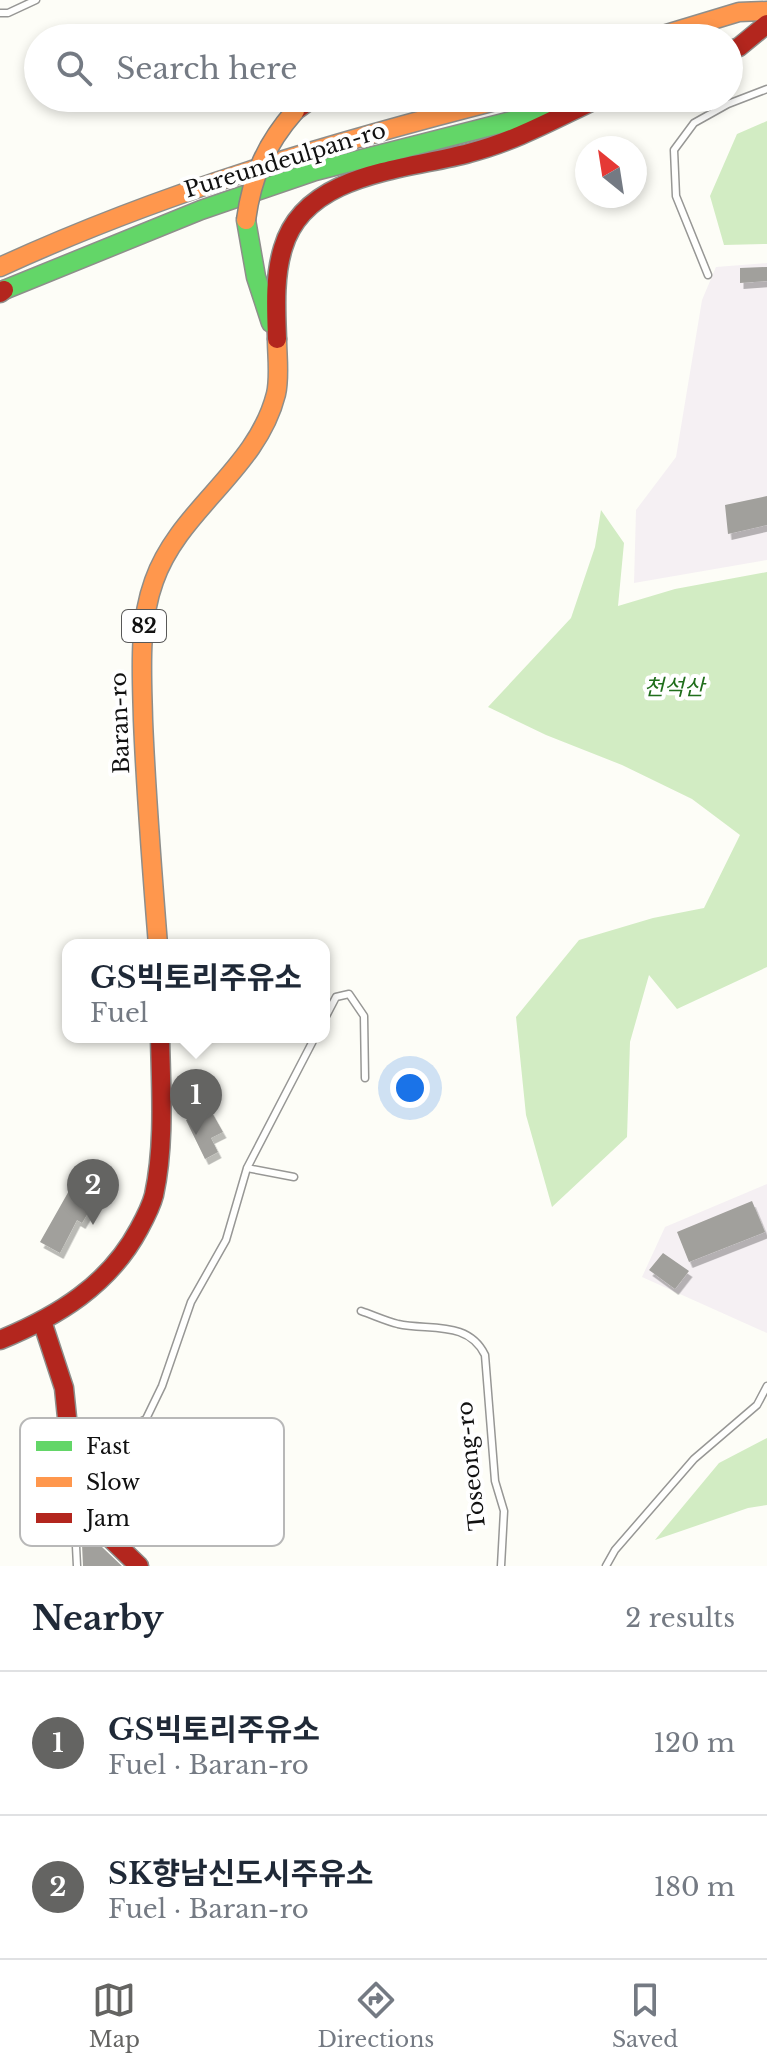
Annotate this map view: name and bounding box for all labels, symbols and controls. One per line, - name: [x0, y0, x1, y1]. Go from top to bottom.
- search box: [24, 24, 743, 112]
- icon: search: [52, 46, 96, 90]
- text: Search here: [116, 50, 297, 87]
- street label: Pureundeulpan-ro: [181, 117, 389, 203]
- north arrow: [575, 136, 647, 208]
- road number: 82: [122, 610, 166, 642]
- street label: Baran-ro: [105, 672, 135, 774]
- park label: 천석산: [644, 674, 707, 701]
- popup: [62, 939, 330, 1043]
- text: GS빅토리주유소: [90, 959, 302, 996]
- text: Fuel: [90, 997, 148, 1029]
- your location: [390, 1068, 430, 1108]
- pin: 1: [170, 1069, 222, 1135]
- pin: 2: [67, 1159, 119, 1225]
- street label: Toseong-ro: [451, 1400, 491, 1532]
- legend: [20, 1418, 284, 1546]
- text: Fast: [86, 1433, 131, 1460]
- text: Slow: [86, 1469, 140, 1496]
- text: Jam: [83, 1505, 130, 1532]
- text: Nearby: [32, 1597, 164, 1639]
- text: 2 results: [625, 1602, 735, 1634]
- text: GS빅토리주유소: [108, 1711, 320, 1748]
- text: 1: [52, 1727, 64, 1759]
- text: 120 m: [653, 1727, 735, 1759]
- text: Fuel · Baran-ro: [108, 1749, 309, 1781]
- text: SK향남신도시주유소: [108, 1855, 373, 1892]
- text: 2: [50, 1871, 66, 1903]
- text: 180 m: [654, 1871, 735, 1903]
- text: Fuel · Baran-ro: [108, 1893, 309, 1925]
- tab: Map: [89, 1978, 140, 2053]
- tab: Directions: [317, 1978, 434, 2053]
- tab: Saved: [612, 1978, 678, 2053]

